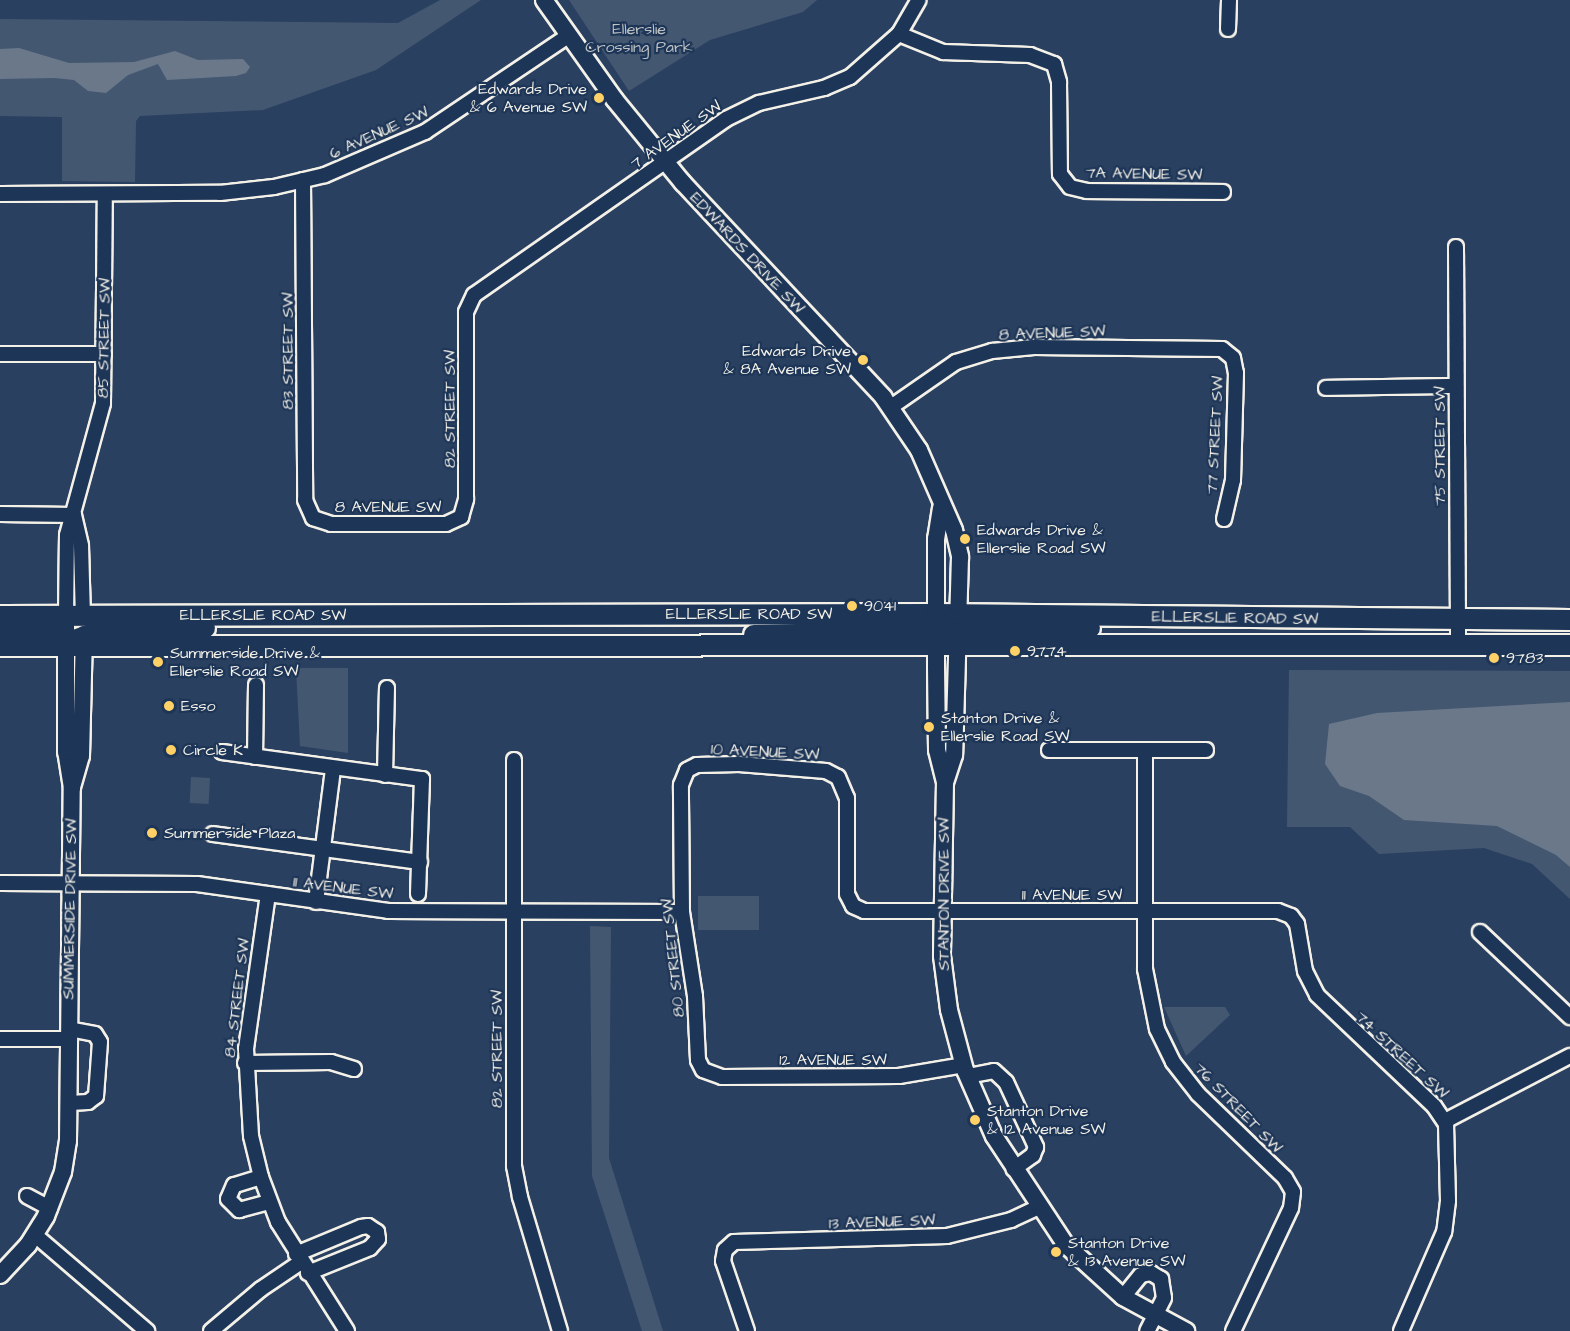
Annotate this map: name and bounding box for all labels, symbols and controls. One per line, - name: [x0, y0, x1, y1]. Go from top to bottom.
- park label: Ellerslie Crossing Park: [585, 19, 693, 57]
- place label: Edwards Drive & 6 Avenue SW: [470, 79, 587, 117]
- marker: Edwards Drive & 6 Avenue SW: [592, 91, 606, 105]
- street label: 7 AVENUE SW: [627, 97, 725, 173]
- street label: 6 AVENUE SW: [326, 103, 432, 163]
- street label: 7A AVENUE SW: [1086, 163, 1202, 185]
- street label: EDWARDS DRIVE SW: [686, 188, 808, 318]
- street label: 85 STREET SW: [93, 278, 115, 398]
- street label: 83 STREET SW: [278, 292, 298, 410]
- street label: 8 AVENUE SW: [998, 322, 1106, 344]
- place label: Edwards Drive & 8A Avenue SW: [723, 341, 851, 379]
- street label: 82 STREET SW: [440, 350, 460, 468]
- marker: Edwards Drive & 8A Avenue SW: [856, 353, 870, 367]
- street label: 77 STREET SW: [1202, 375, 1228, 495]
- street label: 75 STREET SW: [1430, 386, 1450, 506]
- street label: 8 AVENUE SW: [335, 497, 441, 517]
- place label: Edwards Drive & Ellerslie Road SW: [977, 520, 1106, 558]
- marker: Edwards Drive & Ellerslie Road SW: [958, 532, 972, 546]
- place label: 9041: [864, 596, 896, 616]
- marker: 9041: [845, 599, 859, 613]
- street label: ELLERSLIE ROAD SW: [666, 604, 832, 624]
- street label: ELLERSLIE ROAD SW: [180, 605, 346, 625]
- street label: ELLERSLIE ROAD SW: [1152, 607, 1318, 629]
- place label: 9774: [1027, 641, 1067, 661]
- place label: Summerside Drive & Ellerslie Road SW: [170, 643, 320, 681]
- marker: 9774: [1008, 644, 1022, 658]
- place label: 9783: [1506, 648, 1543, 668]
- marker: 9783: [1487, 651, 1501, 665]
- marker: Summerside Drive & Ellerslie Road SW: [151, 655, 165, 669]
- place label: Esso: [181, 696, 216, 716]
- marker: Esso: [162, 699, 176, 713]
- place label: Stanton Drive & Ellerslie Road SW: [941, 708, 1070, 746]
- marker: Stanton Drive & Ellerslie Road SW: [922, 720, 936, 734]
- place label: Circle K: [183, 740, 243, 760]
- street label: 10 AVENUE SW: [710, 740, 820, 764]
- marker: Circle K: [164, 743, 178, 757]
- street label: STANTON DRIVE SW: [934, 817, 954, 971]
- street label: SUMMERSIDE DRIVE SW: [59, 818, 81, 1000]
- place label: Summerside Plaza: [164, 823, 295, 843]
- marker: Summerside Plaza: [145, 826, 159, 840]
- street label: 11 AVENUE SW: [292, 872, 394, 904]
- street label: 11 AVENUE SW: [1022, 885, 1122, 905]
- street label: 80 STREET SW: [657, 898, 689, 1018]
- street label: 84 STREET SW: [220, 937, 254, 1059]
- street label: 82 STREET SW: [487, 990, 507, 1108]
- street label: 74 STREET SW: [1352, 1007, 1452, 1103]
- street label: 12 AVENUE SW: [779, 1050, 887, 1070]
- street label: 76 STREET SW: [1190, 1059, 1286, 1157]
- place label: Stanton Drive & 12 Avenue SW: [987, 1101, 1105, 1139]
- marker: Stanton Drive & 12 Avenue SW: [968, 1113, 982, 1127]
- street label: 13 AVENUE SW: [828, 1211, 936, 1233]
- place label: Stanton Drive & 13 Avenue SW: [1068, 1233, 1185, 1271]
- marker: Stanton Drive & 13 Avenue SW: [1049, 1245, 1063, 1259]

